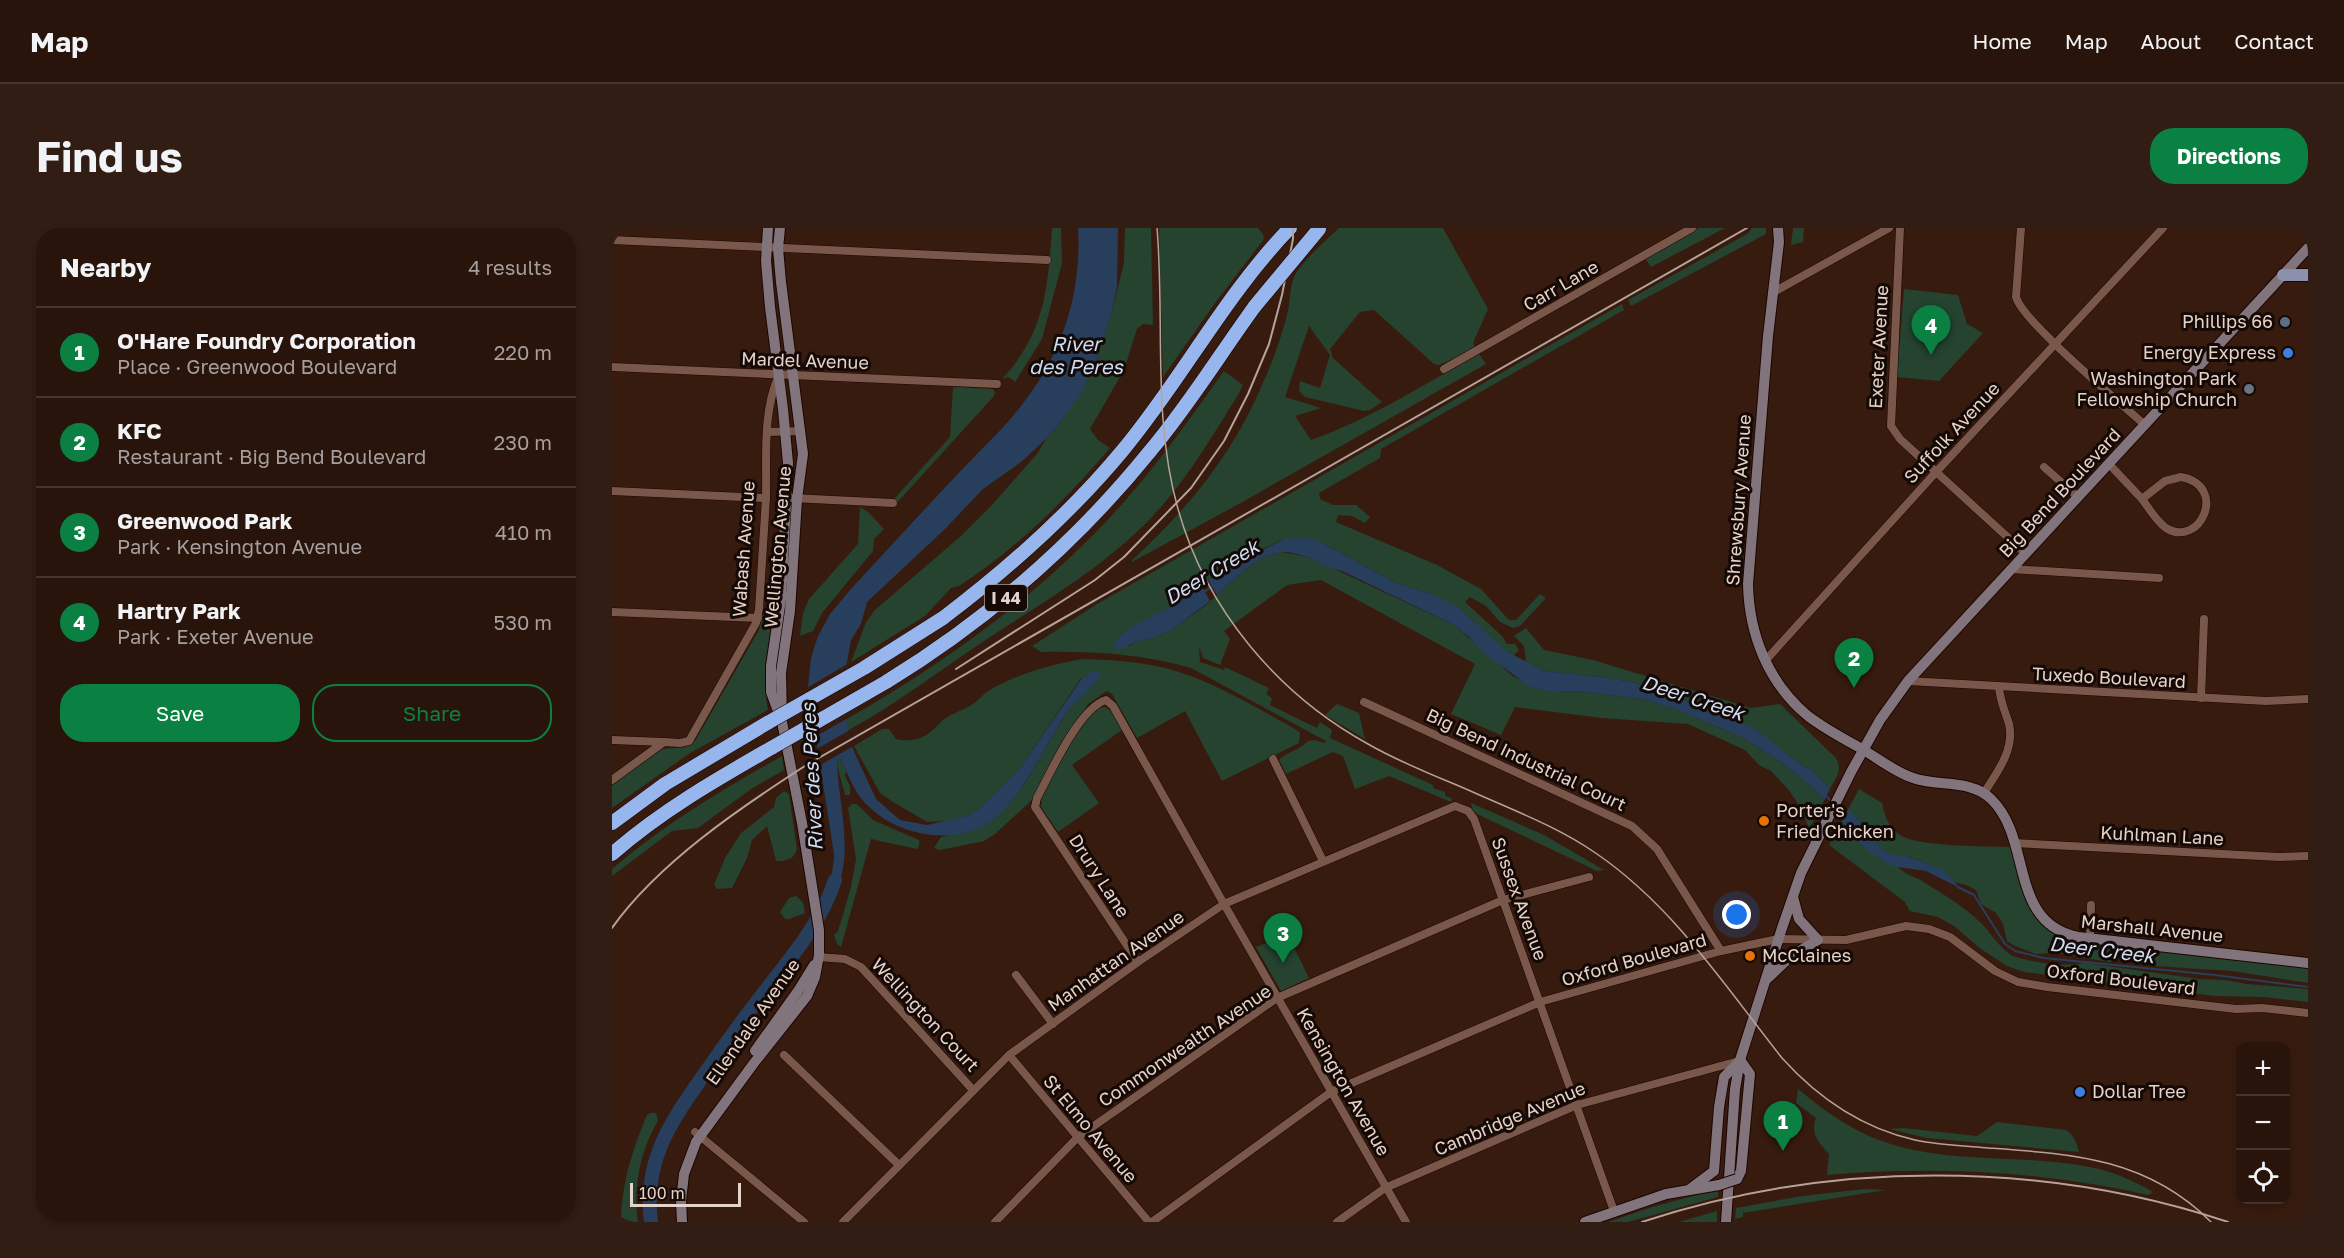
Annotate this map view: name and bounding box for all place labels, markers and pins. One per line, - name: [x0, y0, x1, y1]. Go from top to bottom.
- pin: 4: [1912, 306, 1950, 355]
- place label: Phillips 66: [2182, 310, 2273, 332]
- marker: Phillips 66: [2278, 315, 2292, 329]
- place label: Energy Express: [2143, 341, 2276, 363]
- marker: Energy Express: [2281, 346, 2295, 360]
- place label: Washington Park Fellowship Church: [2077, 367, 2237, 410]
- marker: Washington Park Fellowship Church: [2242, 382, 2256, 396]
- pin: 2: [1834, 638, 1874, 688]
- place label: Porter's Fried Chicken: [1776, 799, 1894, 842]
- marker: Porter's Fried Chicken: [1757, 814, 1771, 828]
- pin: 3: [1264, 914, 1302, 963]
- place label: McClaines: [1762, 944, 1851, 966]
- marker: McClaines: [1743, 949, 1757, 963]
- place label: Dollar Tree: [2092, 1080, 2186, 1102]
- marker: Dollar Tree: [2073, 1085, 2087, 1099]
- pin: 1: [1764, 1102, 1802, 1151]

